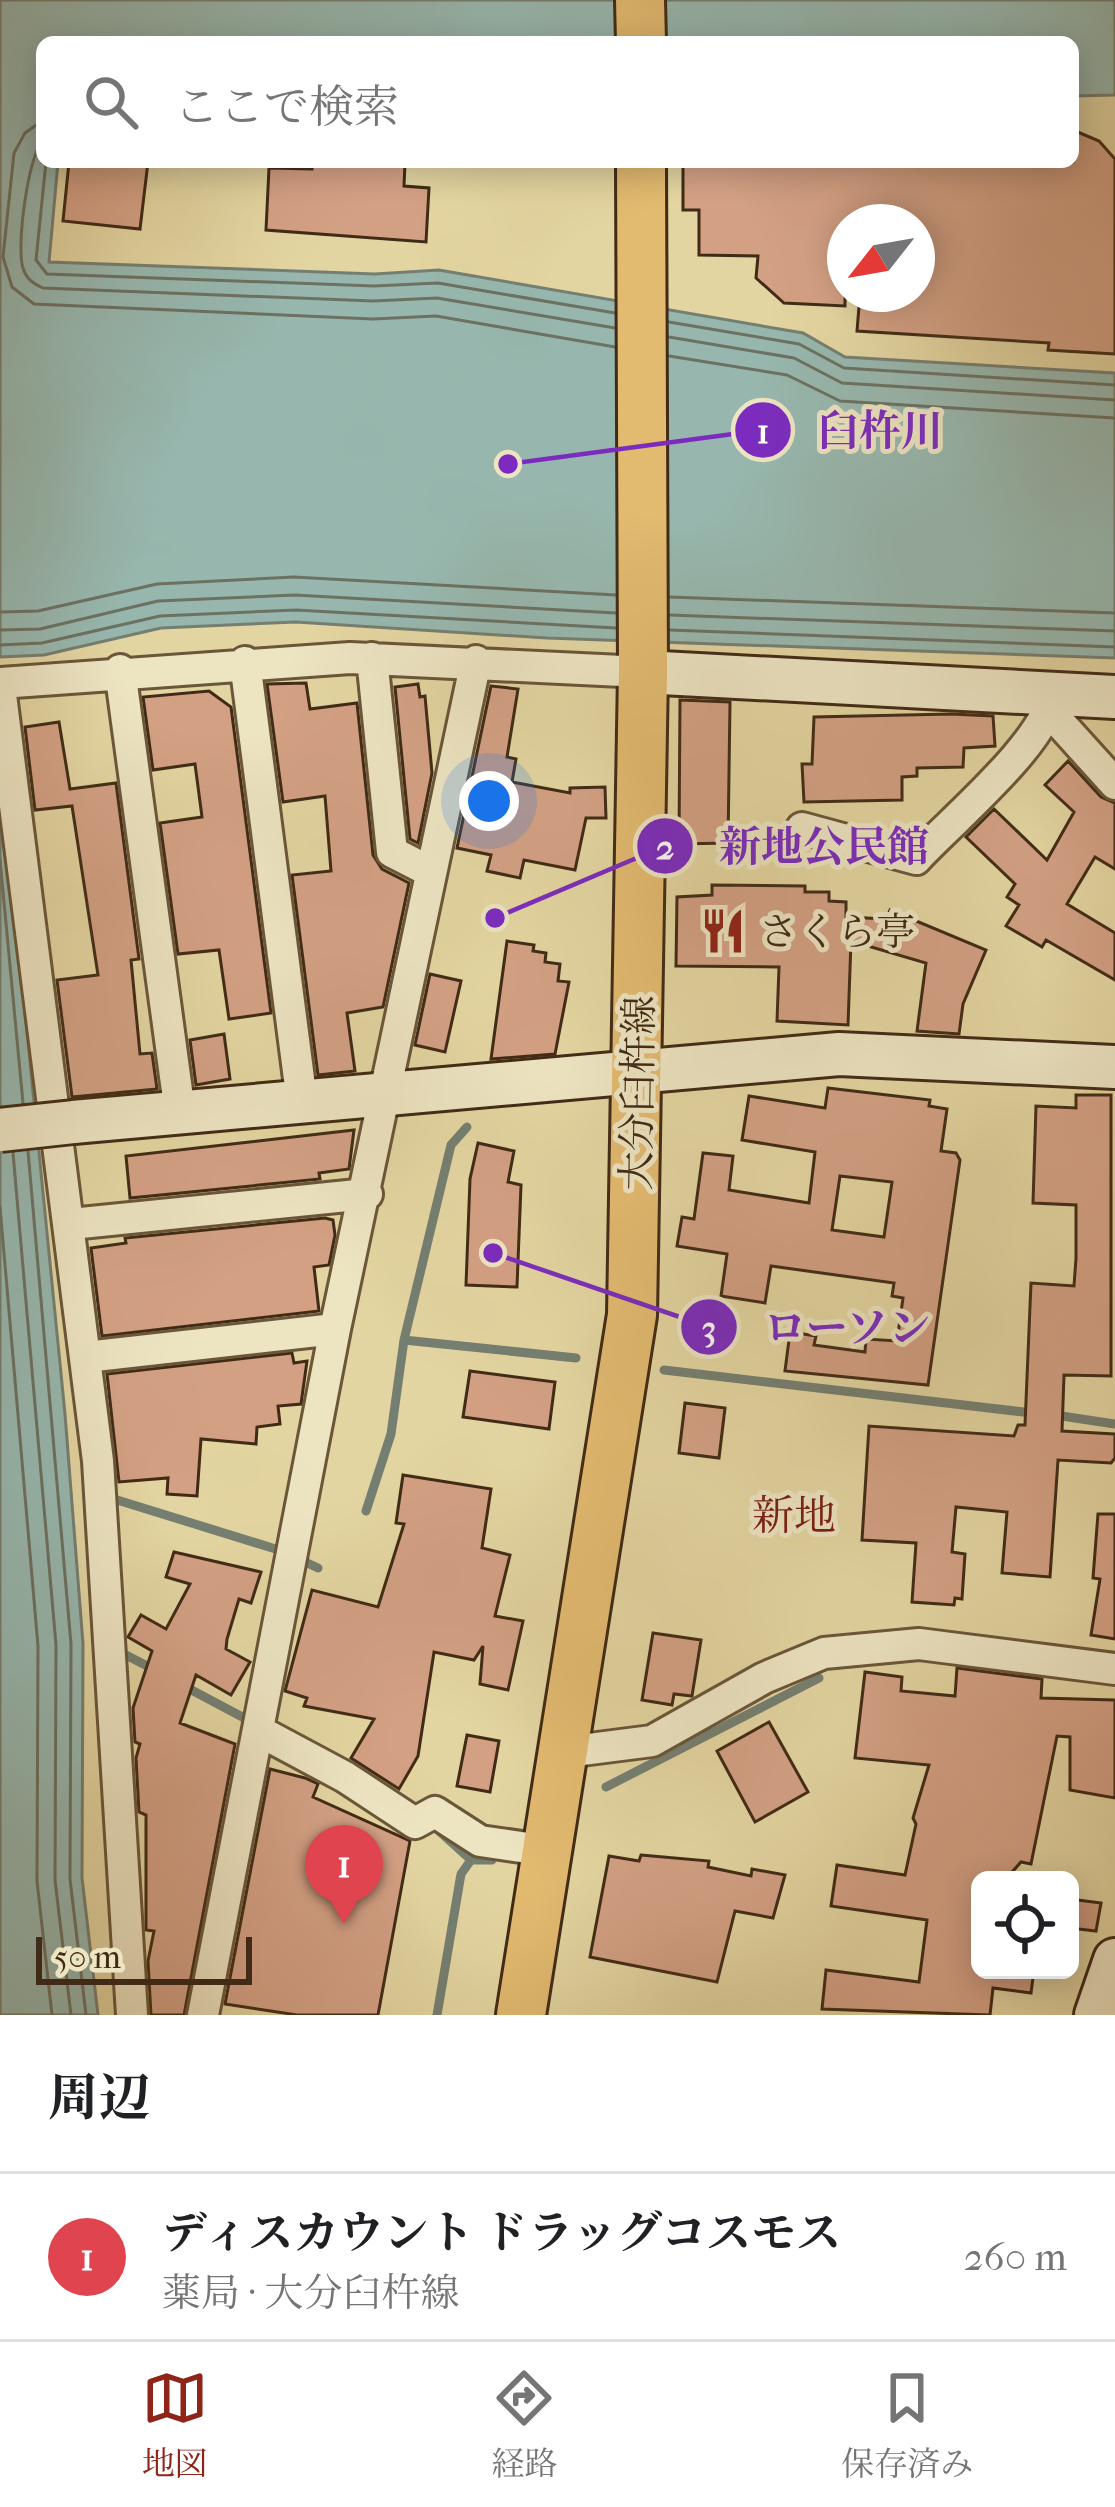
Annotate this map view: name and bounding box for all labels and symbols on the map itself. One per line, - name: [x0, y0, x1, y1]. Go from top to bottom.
- north arrow: [827, 204, 935, 312]
- callout: 臼杵川: [733, 391, 967, 469]
- text: 臼杵川: [817, 407, 943, 456]
- text: 1: [757, 410, 769, 452]
- your location: [459, 771, 519, 831]
- callout: 新地公民館: [635, 807, 953, 885]
- text: 新地公民館: [719, 823, 929, 872]
- text: 2: [656, 826, 674, 868]
- restaurant icon: さくら亭: [698, 906, 748, 956]
- place label: さくら亭: [759, 909, 915, 955]
- street label: 大分臼杵線: [613, 995, 663, 1191]
- callout: ローソン: [679, 1288, 955, 1366]
- text: ローソン: [764, 1304, 930, 1353]
- text: 3: [702, 1307, 716, 1349]
- district label: 新地: [752, 1492, 836, 1541]
- pin: 1: [305, 1825, 383, 1924]
- scale bar: [36, 1931, 252, 1984]

